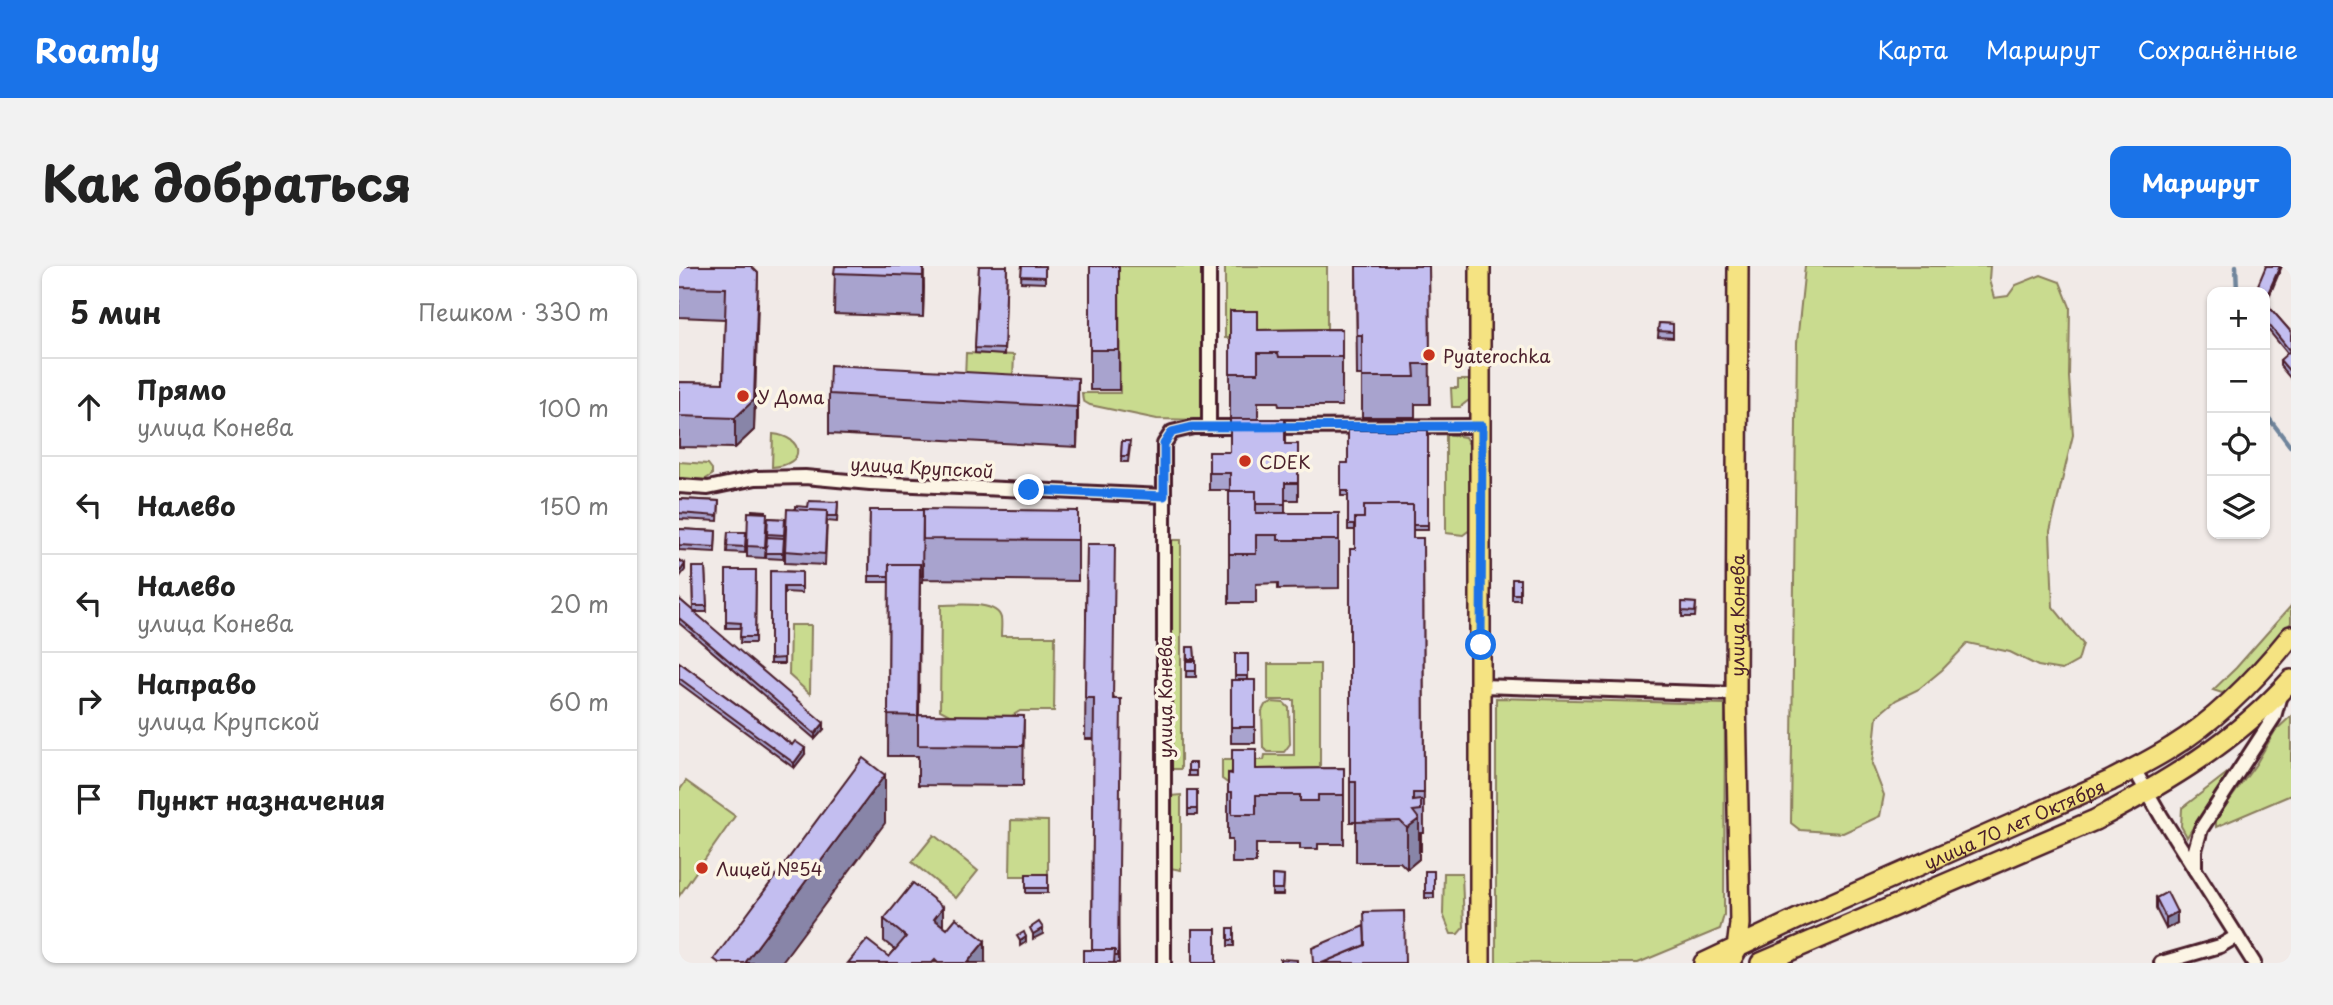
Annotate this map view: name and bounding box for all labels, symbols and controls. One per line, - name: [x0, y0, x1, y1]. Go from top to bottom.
- text: Roamly: [35, 24, 160, 74]
- text: Карта: [1877, 31, 1948, 67]
- text: Маршрут: [1986, 31, 2100, 67]
- text: Сохранённые: [2138, 31, 2298, 67]
- text: Как добраться: [42, 145, 412, 219]
- button: Маршрут: [2110, 146, 2291, 218]
- map controls: [2207, 287, 2270, 539]
- button: +: [2207, 287, 2270, 350]
- text: 5 мин: [70, 289, 162, 334]
- text: Пешком · 330 m: [418, 294, 609, 329]
- place label: Pyaterochka: [1443, 342, 1551, 369]
- marker: Pyaterochka: [1421, 347, 1437, 363]
- button: −: [2207, 350, 2270, 413]
- text: Прямо: [137, 370, 226, 409]
- place label: У Дома: [757, 383, 824, 410]
- icon: ahead: [70, 388, 108, 426]
- marker: У Дома: [735, 388, 751, 404]
- text: 100 m: [539, 390, 609, 425]
- text: улица Конева: [137, 409, 293, 444]
- button: locate: [2207, 413, 2270, 476]
- place label: CDEK: [1259, 448, 1311, 475]
- street label: улица Крупской: [850, 450, 994, 484]
- marker: CDEK: [1237, 453, 1253, 469]
- route end: [1013, 474, 1044, 505]
- button: layers: [2207, 476, 2270, 539]
- icon: left: [70, 486, 108, 524]
- text: Налево: [137, 486, 235, 525]
- text: 150 m: [540, 488, 609, 523]
- street label: улица Конева: [1723, 553, 1750, 677]
- text: Налево: [137, 566, 235, 605]
- icon: left: [70, 584, 108, 622]
- text: 20 m: [550, 586, 609, 621]
- text: улица Конева: [137, 605, 293, 640]
- route start: [1465, 629, 1496, 660]
- street label: улица Конева: [1151, 635, 1178, 758]
- text: Направо: [137, 664, 256, 703]
- icon: right: [70, 682, 108, 720]
- text: 60 m: [549, 684, 609, 719]
- text: улица Крупской: [137, 703, 320, 738]
- street label: улица 70 лет Октября: [1919, 772, 2109, 875]
- icon: arrive: [70, 780, 108, 818]
- text: Пункт назначения: [137, 780, 385, 819]
- place label: Лицей №54: [716, 855, 823, 882]
- marker: Лицей №54: [694, 860, 710, 876]

